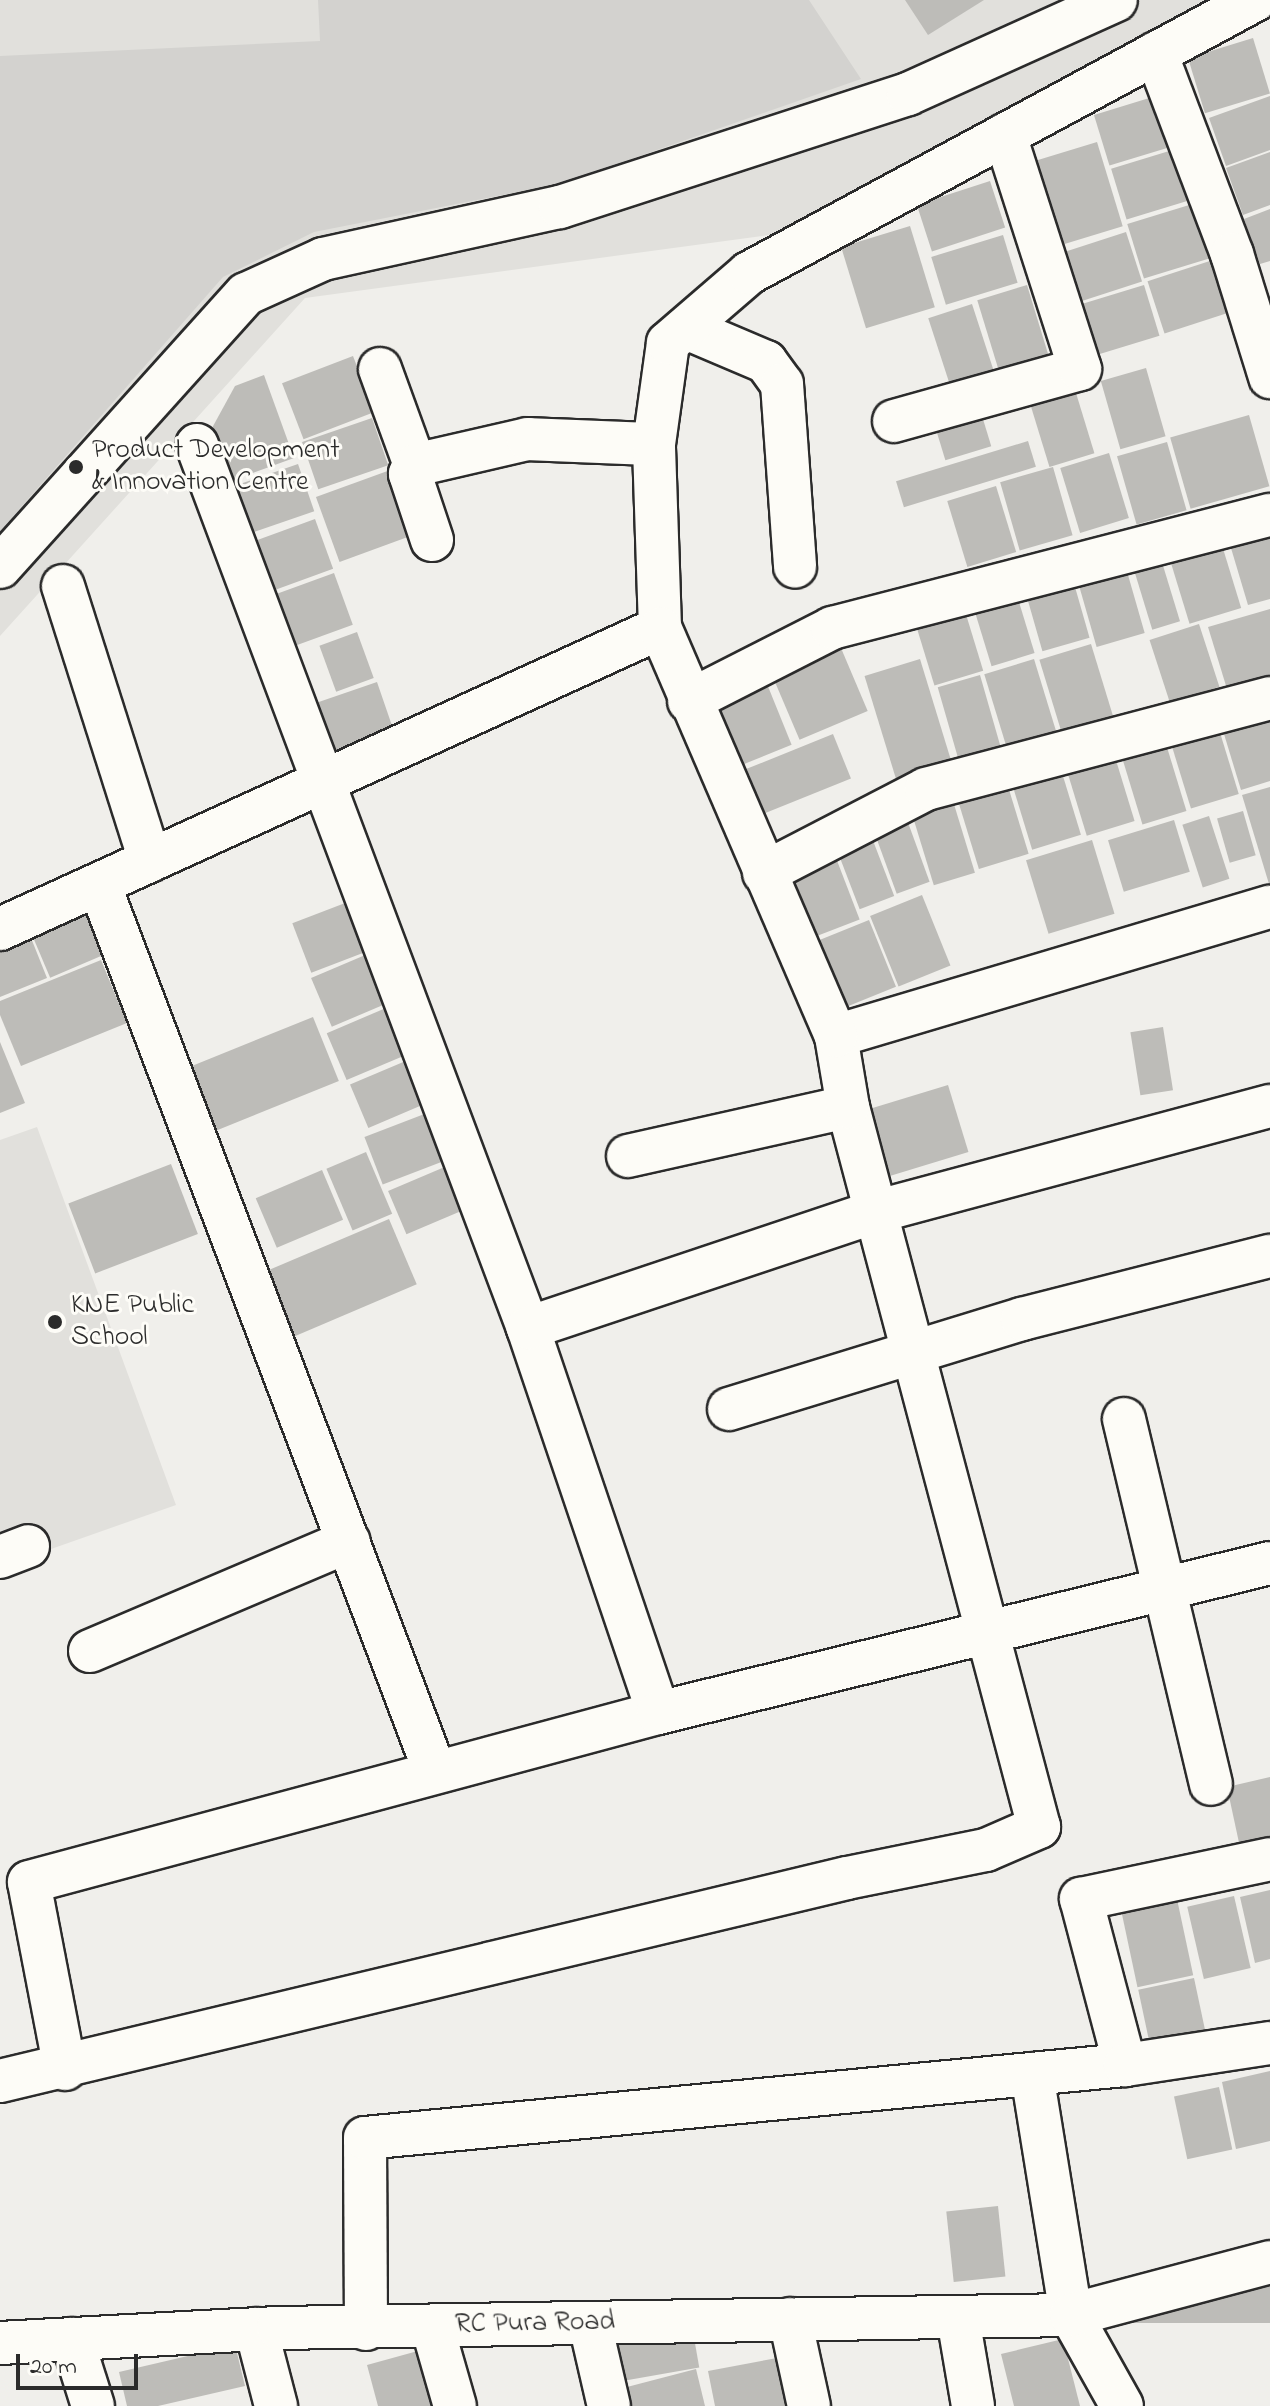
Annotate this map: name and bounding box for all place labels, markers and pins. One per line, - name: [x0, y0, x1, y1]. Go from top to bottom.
- place label: Product Development & Innovation Centre: [92, 434, 340, 500]
- marker: Product Development & Innovation Centre: [67, 458, 85, 476]
- place label: KNE Public School: [71, 1289, 194, 1355]
- marker: KNE Public School: [46, 1313, 64, 1331]

